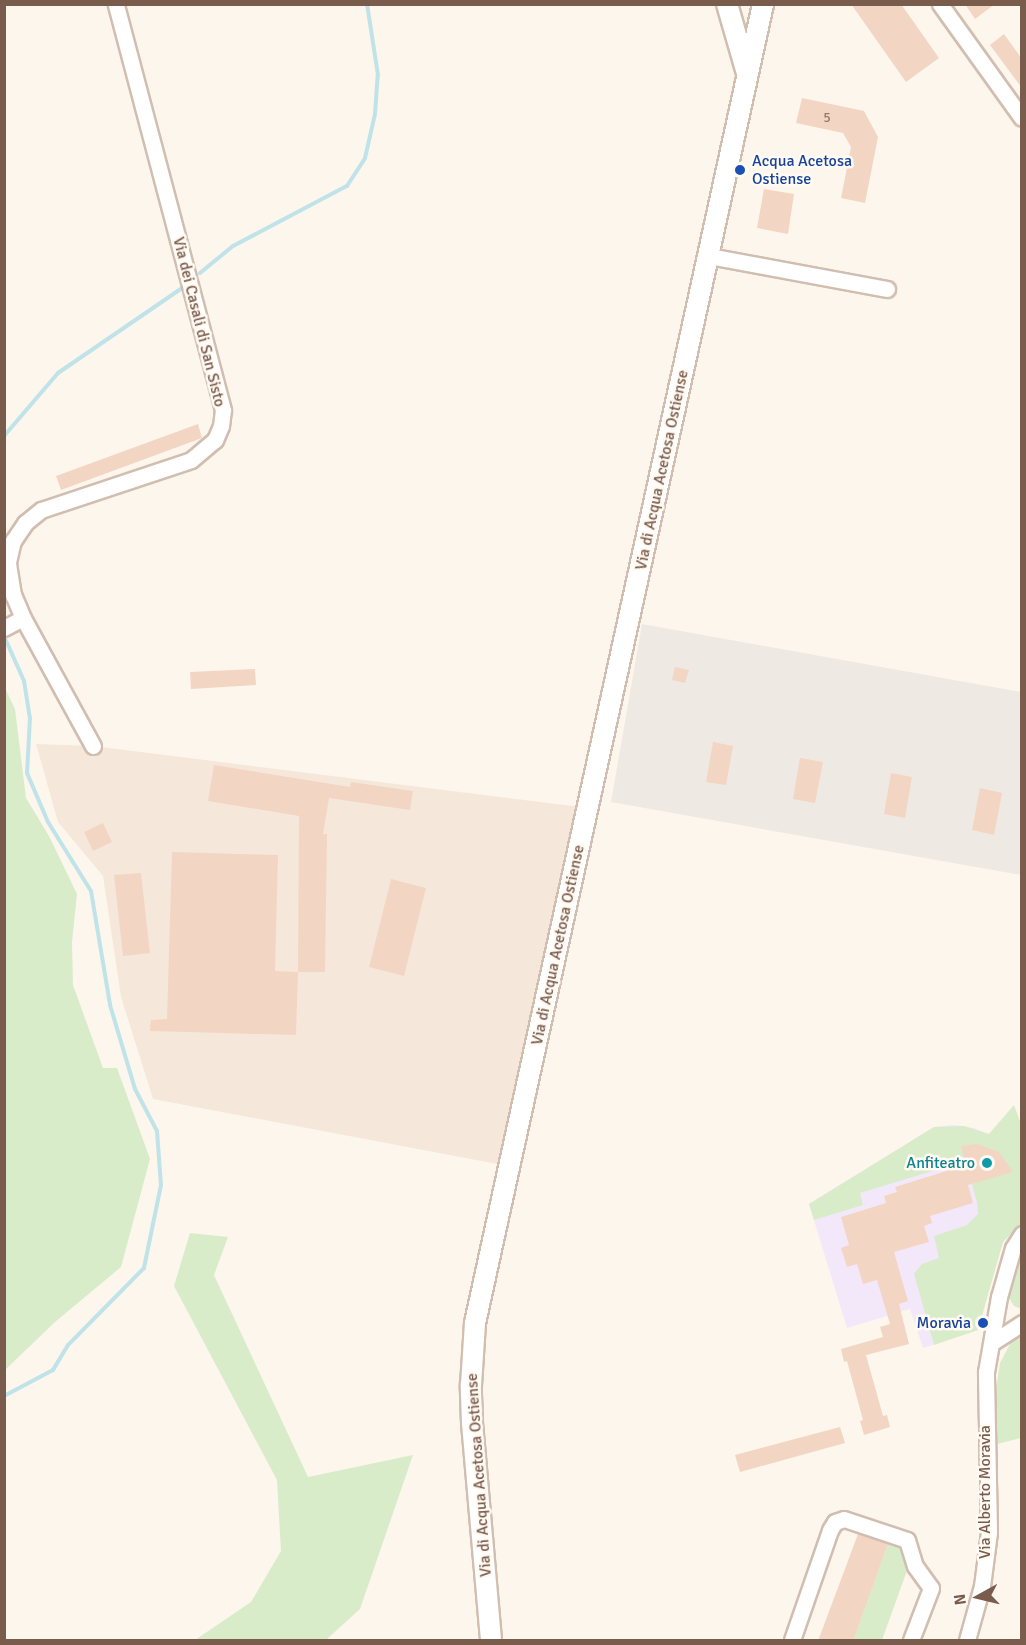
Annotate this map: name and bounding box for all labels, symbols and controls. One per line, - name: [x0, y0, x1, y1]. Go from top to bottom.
- house number: 5: [823, 110, 831, 126]
- place label: Acqua Acetosa Ostiense: [752, 151, 852, 189]
- marker: Acqua Acetosa Ostiense: [733, 163, 747, 177]
- street label: Via dei Casali di San Sisto: [169, 235, 229, 409]
- street label: Via di Acqua Acetosa Ostiense: [631, 368, 693, 572]
- street label: Via di Acqua Acetosa Ostiense: [527, 843, 589, 1047]
- place label: Anfiteatro: [906, 1153, 975, 1173]
- marker: Anfiteatro: [980, 1156, 994, 1170]
- place label: Moravia: [917, 1313, 971, 1333]
- marker: Moravia: [976, 1316, 990, 1330]
- street label: Via di Acqua Acetosa Ostiense: [462, 1372, 496, 1578]
- street label: Via Alberto Moravia: [975, 1425, 995, 1559]
- north arrow: [948, 1567, 1008, 1627]
- text: N: [949, 1593, 971, 1606]

